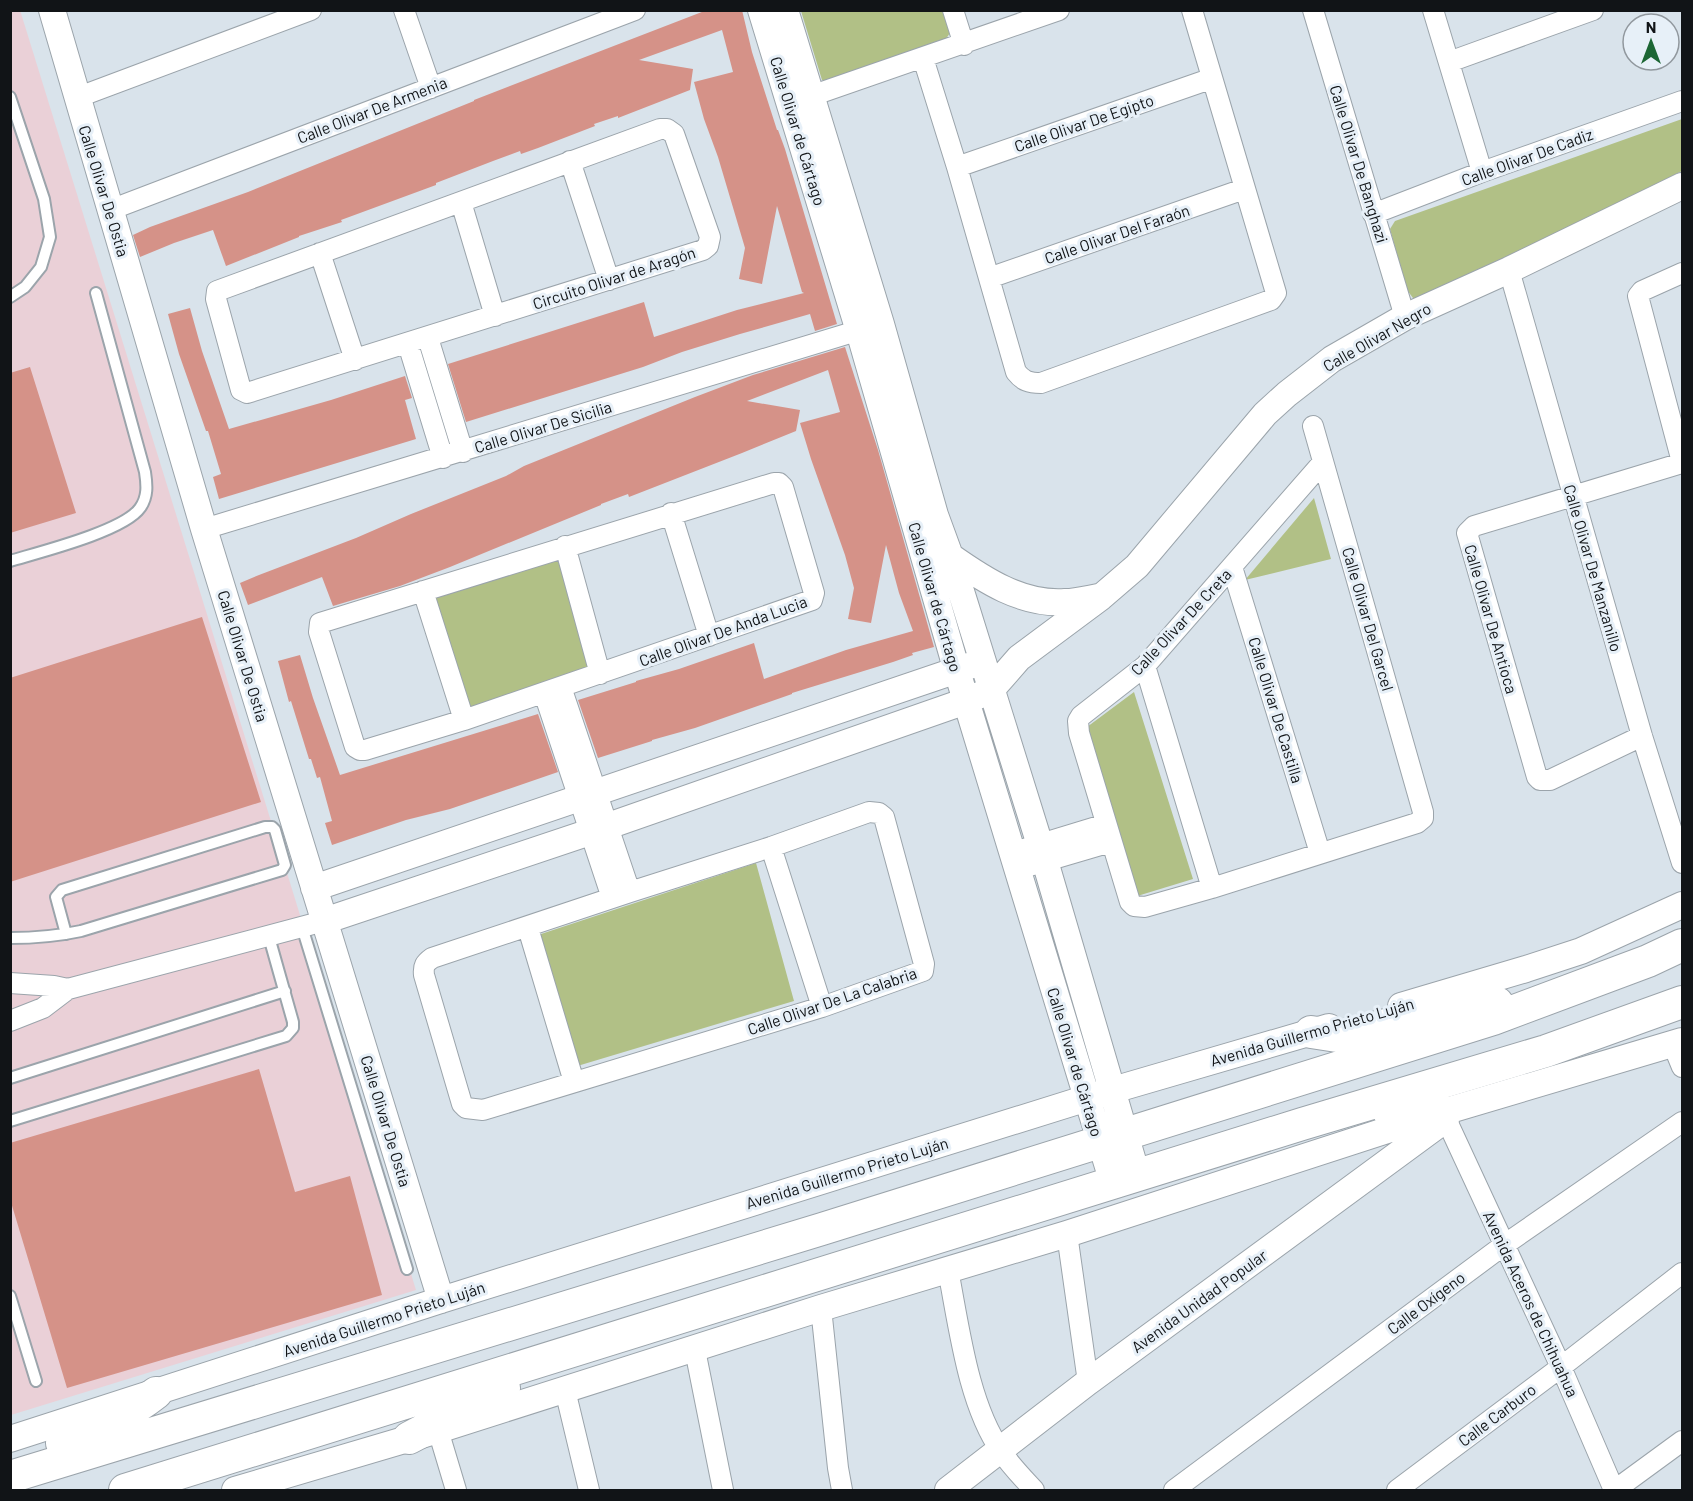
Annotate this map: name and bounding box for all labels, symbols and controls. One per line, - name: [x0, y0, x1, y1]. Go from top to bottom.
- north arrow: [1621, 12, 1681, 72]
- text: N: [1646, 17, 1656, 36]
- street label: Calle Olivar de Cártago: [767, 54, 830, 208]
- street label: Calle Olivar De Armenia: [294, 72, 449, 147]
- street label: Calle Olivar De Banghazi: [1326, 83, 1393, 245]
- street label: Calle Olivar De Egipto: [1012, 90, 1156, 155]
- street label: Calle Olivar De Ostia: [75, 123, 134, 259]
- street label: Calle Olivar De Cadiz: [1458, 124, 1595, 189]
- street label: Calle Olivar Del Faraón: [1042, 200, 1192, 267]
- street label: Circuito Olivar de Aragón: [530, 242, 698, 313]
- street label: Calle Olivar Negro: [1319, 298, 1434, 375]
- street label: Calle Olivar De Sicilia: [472, 397, 614, 456]
- street label: Calle Olivar De Manzanillo: [1560, 482, 1626, 654]
- street label: Calle Olivar de Cártago: [905, 520, 966, 674]
- street label: Calle Olivar De Antioca: [1461, 542, 1522, 696]
- street label: Calle Olivar Del Garcel: [1339, 545, 1398, 693]
- street label: Calle Olivar De Creta: [1126, 564, 1235, 679]
- street label: Calle Olivar De Ostia: [214, 588, 273, 724]
- street label: Calle Olivar De Anda Lucia: [636, 591, 809, 670]
- street label: Calle Olivar De Castilla: [1245, 635, 1308, 785]
- street label: Calle Olivar De La Calabria: [745, 963, 919, 1038]
- street label: Calle Olivar de Cártago: [1044, 985, 1107, 1139]
- street label: Avenida Guillermo Prieto Luján: [1208, 993, 1416, 1070]
- street label: Calle Olivar De Ostia: [357, 1053, 416, 1189]
- street label: Avenida Guillermo Prieto Luján: [743, 1133, 950, 1212]
- street label: Avenida Aceros de Chihuahua: [1480, 1208, 1583, 1400]
- street label: Avenida Unidad Popular: [1127, 1245, 1270, 1356]
- street label: Calle Oxígeno: [1383, 1267, 1468, 1338]
- street label: Avenida Guillermo Prieto Luján: [281, 1277, 487, 1360]
- street label: Calle Carburo: [1454, 1379, 1539, 1450]

